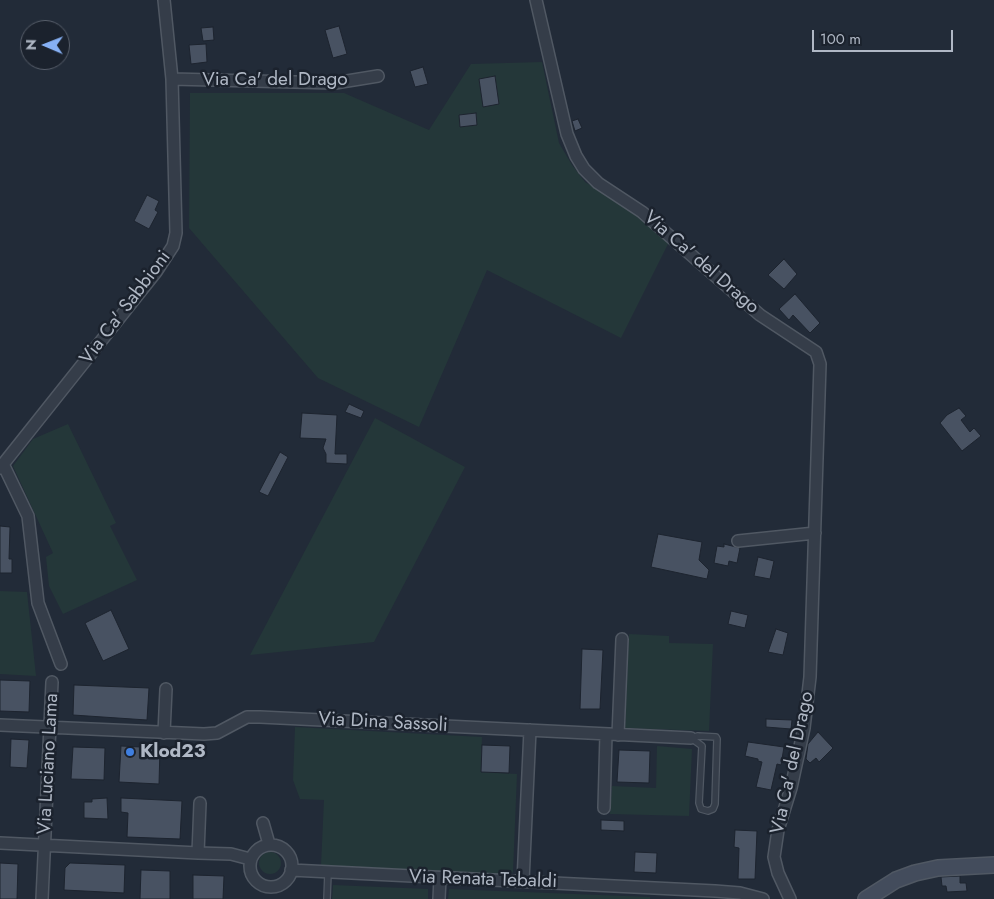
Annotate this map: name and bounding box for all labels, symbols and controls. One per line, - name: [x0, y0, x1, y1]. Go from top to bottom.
- north arrow: [20, 20, 70, 70]
- scale bar: [814, 20, 955, 52]
- text: 100 m: [820, 28, 861, 50]
- text: N: [21, 39, 41, 50]
- street label: Via Ca' del Drago: [202, 69, 348, 91]
- street label: Via Ca' del Drago: [639, 207, 763, 319]
- street label: Via Ca' Sabbioni: [76, 247, 176, 369]
- street label: Via Ca' del Drago: [767, 689, 819, 837]
- street label: Via Luciano Lama: [34, 693, 64, 835]
- street label: Via Dina Sassoli: [318, 708, 448, 738]
- place label: Klod23: [140, 741, 206, 763]
- marker: Klod23: [124, 746, 136, 758]
- street label: Via Renata Tebaldi: [409, 866, 557, 894]

